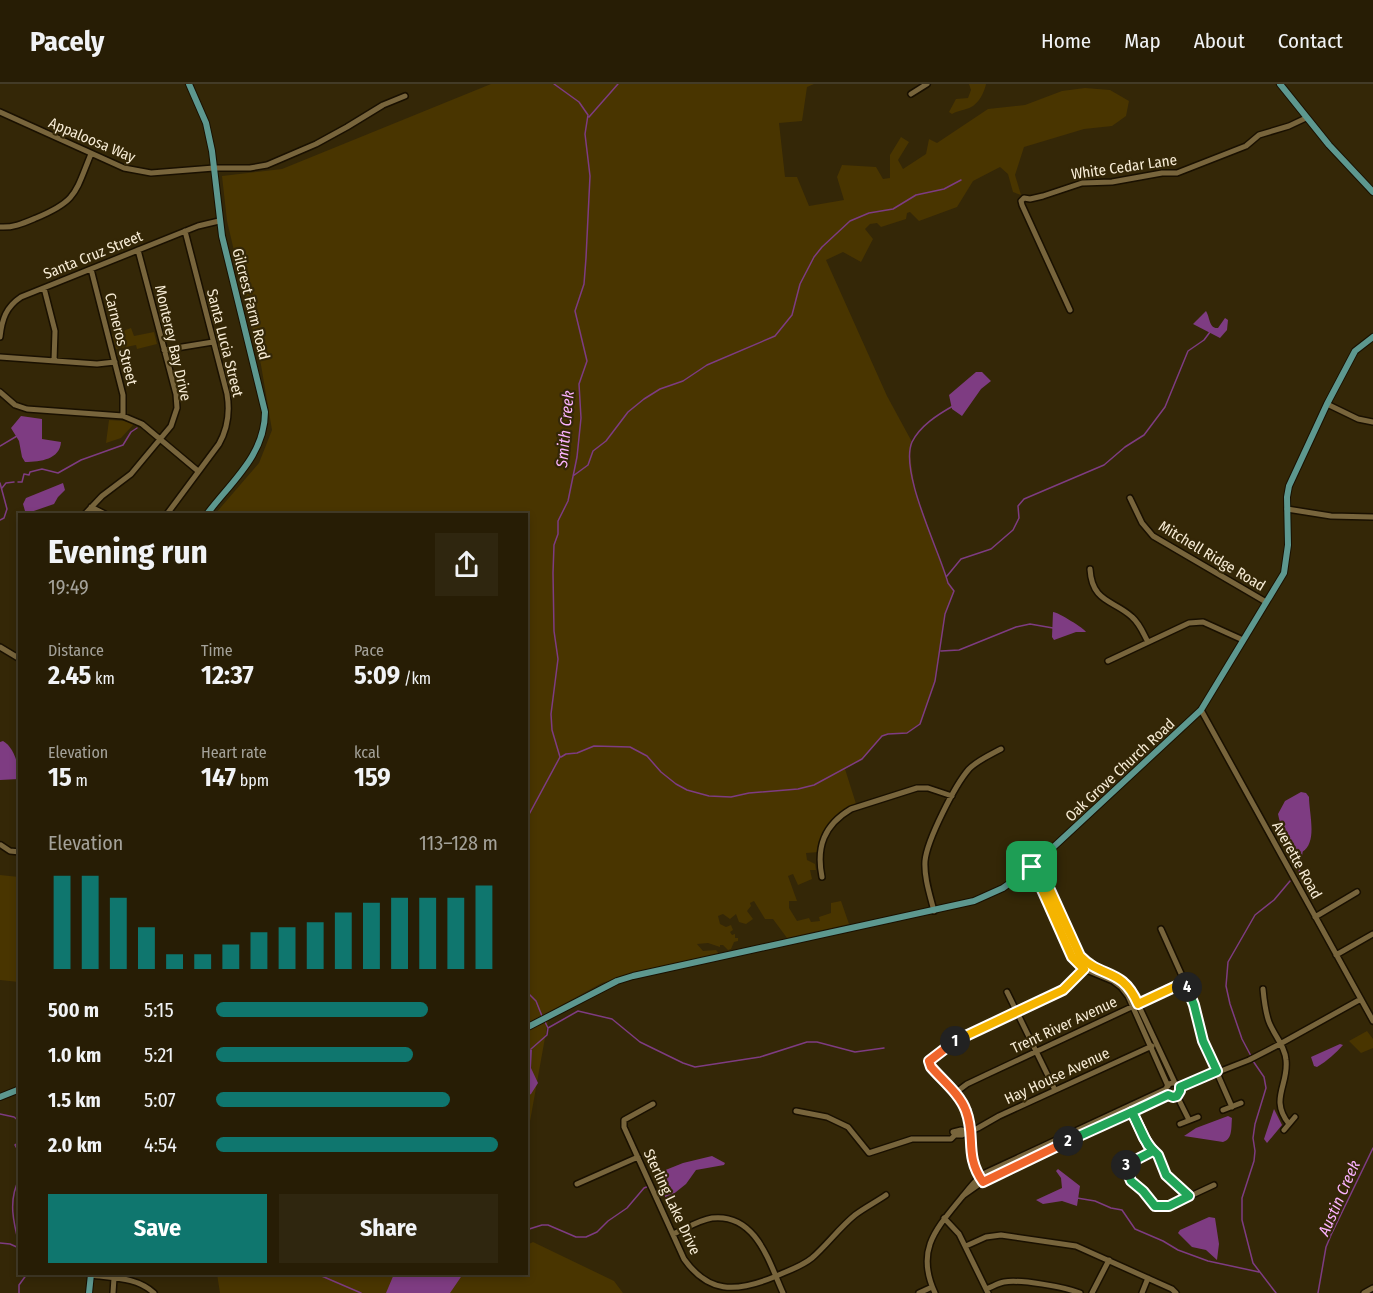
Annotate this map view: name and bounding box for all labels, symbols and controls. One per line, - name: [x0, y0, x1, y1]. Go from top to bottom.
- text: Pacely: [30, 25, 104, 58]
- text: Home: [1041, 28, 1091, 54]
- text: Map: [1124, 28, 1161, 54]
- text: About: [1194, 28, 1245, 54]
- text: Contact: [1278, 28, 1343, 54]
- street label: Appaloosa Way: [46, 114, 138, 166]
- street label: White Cedar Lane: [1070, 151, 1178, 183]
- street label: Santa Cruz Street: [41, 227, 145, 283]
- street label: Gilcrest Farm Road: [228, 246, 274, 362]
- street label: Monterey Bay Drive: [151, 283, 195, 403]
- street label: Santa Lucia Street: [203, 287, 247, 399]
- street label: Carneros Street: [101, 291, 141, 387]
- water label: Smith Creek: [552, 390, 578, 469]
- street label: Mitchell Ridge Road: [1155, 517, 1269, 595]
- text: Evening run: [48, 532, 208, 572]
- button: share: [435, 533, 498, 596]
- text: 19:49: [48, 575, 89, 599]
- text: Distance: [48, 641, 104, 660]
- text: Time: [201, 641, 233, 660]
- text: Pace: [354, 641, 384, 660]
- text: 2.45: [48, 660, 91, 691]
- text: 12:37: [201, 660, 254, 691]
- text: 5:09: [354, 660, 400, 691]
- text: km: [91, 669, 115, 688]
- text: /km: [400, 669, 431, 688]
- street label: Oak Grove Church Road: [1062, 715, 1178, 825]
- text: Elevation: [48, 743, 108, 762]
- text: Heart rate: [201, 743, 267, 762]
- text: kcal: [354, 743, 380, 762]
- text: 15: [48, 762, 72, 793]
- text: 147: [201, 762, 236, 793]
- text: 159: [354, 762, 391, 793]
- text: m: [72, 771, 88, 790]
- text: bpm: [236, 771, 269, 790]
- street label: Averette Road: [1268, 818, 1326, 902]
- text: Elevation: [48, 831, 123, 855]
- text: 113–128 m: [419, 831, 498, 855]
- pin: [1006, 841, 1057, 892]
- icon: arrive: [1015, 850, 1048, 883]
- pin: 4: [1172, 972, 1202, 1002]
- text: 4: [1183, 977, 1191, 996]
- street label: Trent River Avenue: [1008, 993, 1120, 1057]
- text: 500 m: [48, 998, 99, 1022]
- text: 5:15: [144, 998, 174, 1022]
- pin: 1: [940, 1026, 970, 1056]
- text: 1: [952, 1031, 958, 1050]
- text: 1.0 km: [48, 1043, 101, 1067]
- text: 5:21: [144, 1043, 174, 1067]
- street label: Hay House Avenue: [1002, 1044, 1112, 1108]
- text: 1.5 km: [48, 1088, 101, 1112]
- text: 5:07: [144, 1088, 176, 1112]
- pin: 2: [1053, 1126, 1083, 1156]
- text: 2: [1064, 1131, 1072, 1150]
- text: 2.0 km: [48, 1133, 102, 1157]
- text: 4:54: [144, 1133, 177, 1157]
- street label: Sterling Lake Drive: [640, 1146, 704, 1258]
- pin: 3: [1111, 1150, 1141, 1180]
- text: 3: [1122, 1155, 1130, 1174]
- water label: Austin Creek: [1314, 1157, 1364, 1240]
- button: Save: [48, 1194, 267, 1263]
- button: Share: [279, 1194, 498, 1263]

